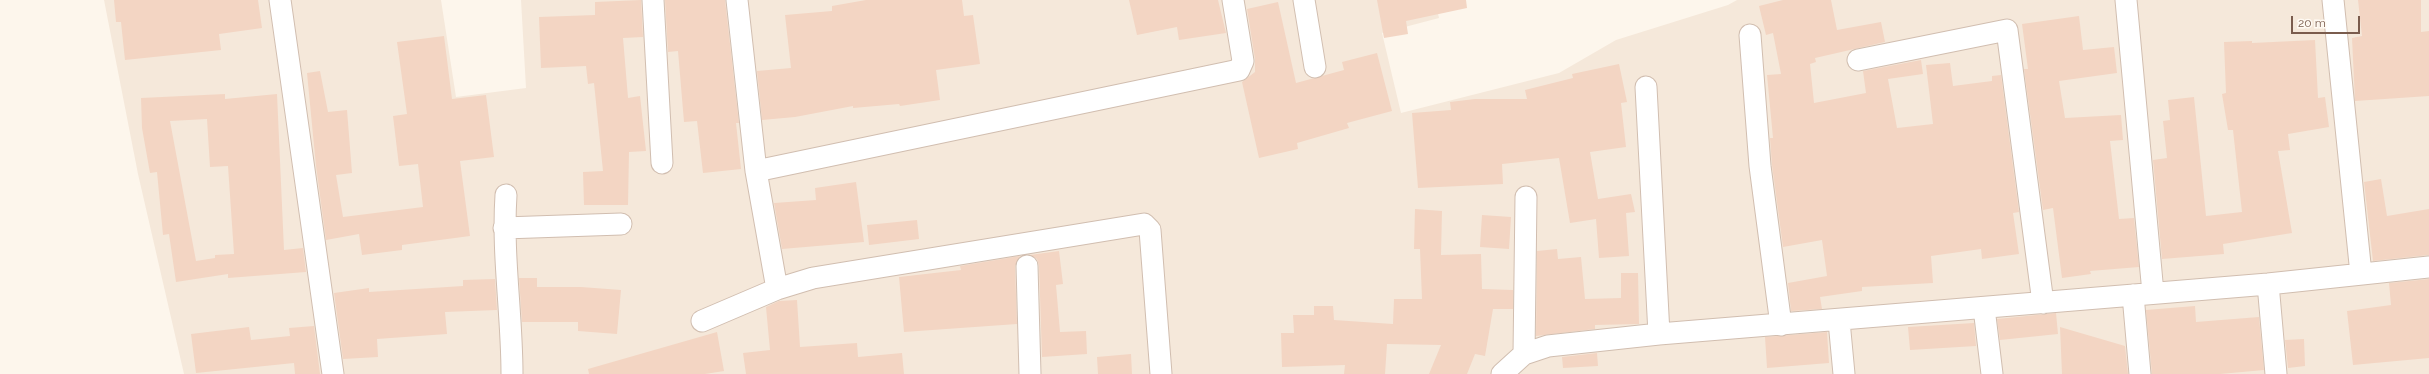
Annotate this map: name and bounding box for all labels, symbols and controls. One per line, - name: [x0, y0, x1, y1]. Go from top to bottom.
- scale bar: [2293, 8, 2362, 34]
- text: 20 m: [2298, 16, 2326, 30]

